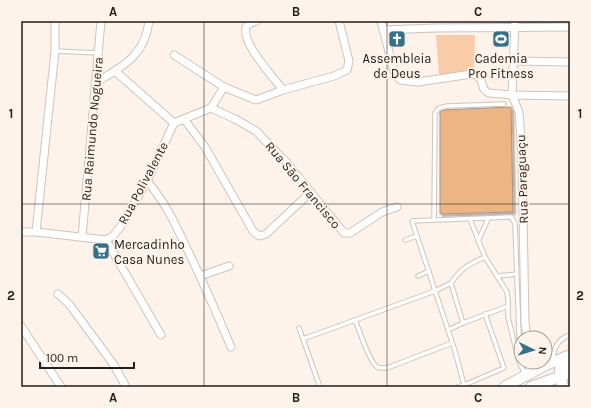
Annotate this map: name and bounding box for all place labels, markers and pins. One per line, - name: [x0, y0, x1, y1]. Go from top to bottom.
- church icon: Assembleia de Deus: [387, 29, 407, 49]
- sports icon: Cademia Pro Fitness: [491, 29, 511, 49]
- place label: Assembleia de Deus: [362, 51, 432, 81]
- place label: Cademia Pro Fitness: [468, 51, 534, 81]
- place label: Mercadinho Casa Nunes: [114, 237, 185, 267]
- supermarket icon: Mercadinho Casa Nunes: [91, 241, 111, 261]

